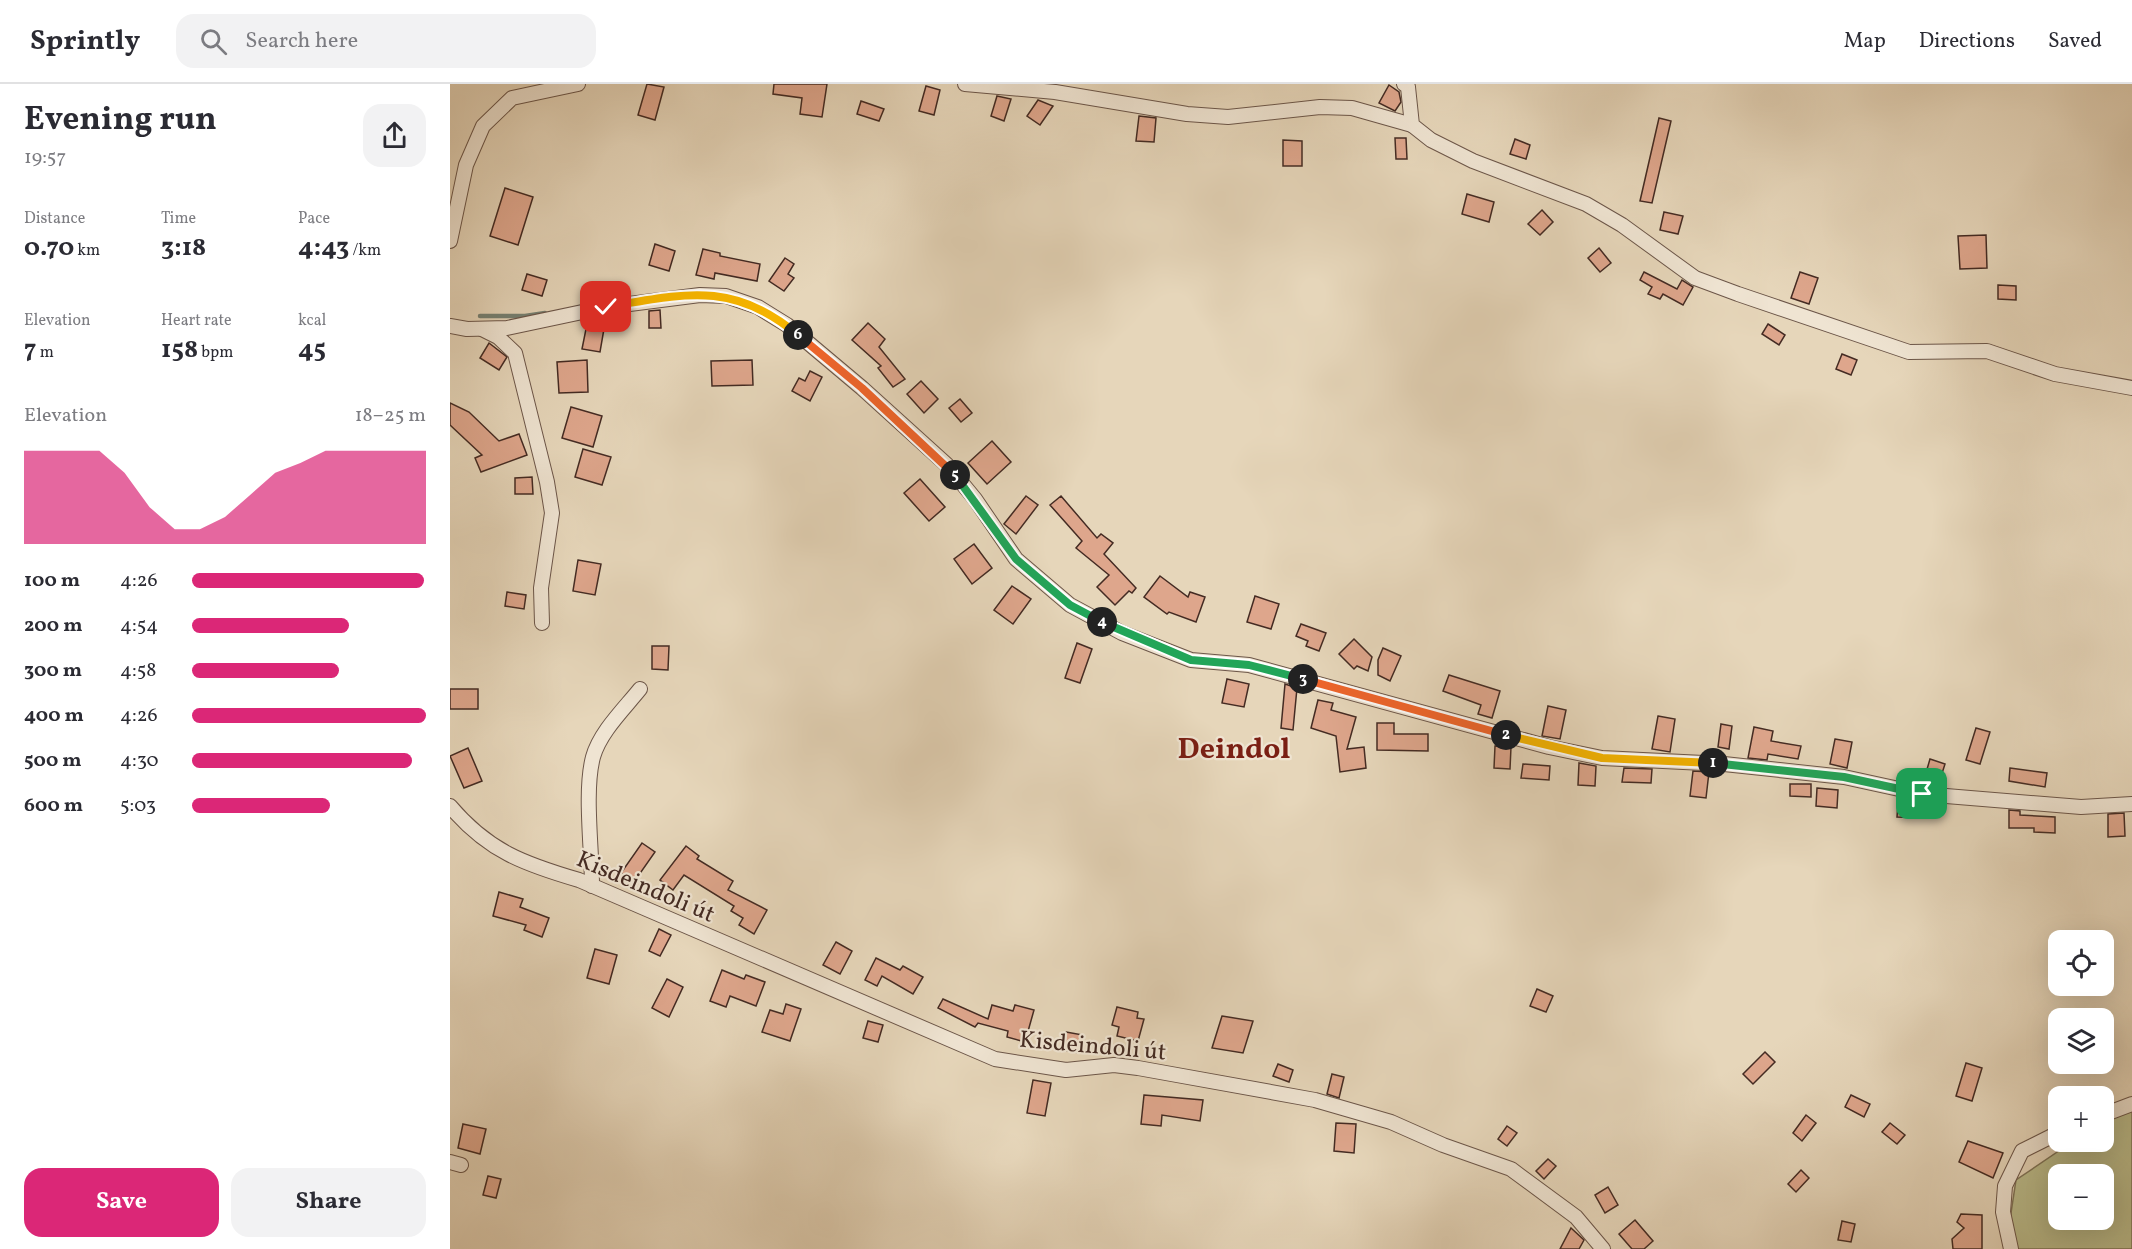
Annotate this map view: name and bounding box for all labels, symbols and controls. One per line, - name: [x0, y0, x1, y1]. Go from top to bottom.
- search box: [176, 14, 596, 68]
- text: Sprintly: [30, 22, 140, 61]
- icon: search: [197, 25, 230, 58]
- text: Search here: [245, 26, 358, 57]
- text: Map: [1844, 27, 1886, 56]
- text: Directions: [1919, 27, 2015, 56]
- text: Saved: [2048, 27, 2102, 56]
- text: Evening run: [24, 98, 217, 144]
- button: share: [363, 104, 426, 167]
- text: 19:57: [24, 144, 66, 172]
- text: Distance: [24, 208, 85, 230]
- text: Time: [161, 208, 196, 230]
- text: Pace: [298, 208, 330, 230]
- text: 0.70: [24, 230, 74, 266]
- text: 3:18: [161, 230, 206, 266]
- text: 4:43: [298, 230, 349, 266]
- text: km: [74, 240, 100, 262]
- text: /km: [349, 240, 381, 262]
- pin: [580, 281, 631, 332]
- icon: check: [589, 290, 622, 323]
- text: Elevation: [24, 310, 91, 332]
- text: Heart rate: [161, 310, 232, 332]
- text: kcal: [298, 310, 326, 332]
- pin: 6: [783, 320, 813, 350]
- text: 6: [794, 324, 802, 346]
- text: 7: [24, 332, 36, 368]
- text: 158: [161, 332, 198, 368]
- text: 45: [298, 332, 326, 368]
- text: m: [36, 342, 54, 364]
- text: bpm: [198, 342, 233, 364]
- text: Elevation: [24, 402, 107, 430]
- text: 18–25 m: [355, 402, 426, 430]
- pin: 5: [940, 460, 970, 490]
- text: 5: [951, 464, 959, 486]
- text: 100 m: [24, 567, 80, 595]
- text: 4:26: [120, 567, 158, 595]
- pin: 4: [1087, 607, 1117, 637]
- text: 4: [1097, 611, 1107, 633]
- text: 200 m: [24, 612, 82, 640]
- text: 4:54: [120, 612, 158, 640]
- text: 300 m: [24, 657, 82, 685]
- text: 4:58: [120, 657, 156, 685]
- pin: 3: [1288, 664, 1318, 694]
- text: 3: [1299, 668, 1307, 690]
- text: 400 m: [24, 702, 84, 730]
- text: 4:26: [120, 702, 158, 730]
- pin: 2: [1491, 720, 1521, 750]
- text: 2: [1502, 724, 1510, 746]
- district label: Deindol: [1178, 729, 1290, 771]
- text: 500 m: [24, 747, 82, 775]
- text: 4:30: [120, 747, 159, 775]
- pin: 1: [1698, 748, 1728, 778]
- text: 1: [1710, 752, 1716, 774]
- pin: [1896, 768, 1947, 819]
- icon: arrive: [1905, 777, 1938, 810]
- text: 600 m: [24, 792, 83, 820]
- text: 5:03: [120, 792, 156, 820]
- street label: Kisdeindoli út: [571, 843, 720, 932]
- map controls: [2048, 930, 2114, 1230]
- button: locate: [2048, 930, 2114, 996]
- button: layers: [2048, 1008, 2114, 1074]
- street label: Kisdeindoli út: [1018, 1024, 1168, 1070]
- button: +: [2048, 1086, 2114, 1152]
- button: −: [2048, 1164, 2114, 1230]
- button: Save: [24, 1168, 219, 1237]
- button: Share: [231, 1168, 426, 1237]

